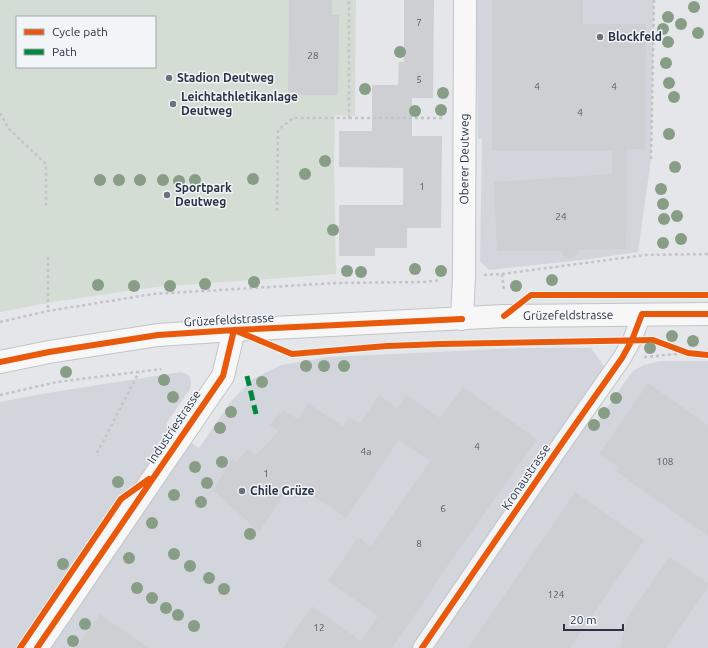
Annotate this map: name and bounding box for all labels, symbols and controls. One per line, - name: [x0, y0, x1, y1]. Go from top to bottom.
- legend: [16, 16, 156, 68]
- house number: 7: [416, 17, 422, 28]
- text: Cycle path: [52, 25, 108, 38]
- place label: Blockfeld: [608, 30, 662, 43]
- marker: Blockfeld: [595, 32, 605, 42]
- text: Path: [52, 45, 77, 58]
- house number: 28: [307, 50, 319, 61]
- place label: Stadion Deutweg: [177, 71, 274, 84]
- marker: Stadion Deutweg: [164, 73, 174, 83]
- house number: 5: [416, 74, 422, 85]
- house number: 4: [534, 81, 540, 92]
- house number: 4: [611, 81, 617, 92]
- place label: Leichtathletikanlage Deutweg: [181, 90, 298, 117]
- marker: Leichtathletikanlage Deutweg: [168, 99, 178, 109]
- house number: 4: [577, 107, 583, 118]
- street label: Oberer Deutweg: [457, 114, 471, 205]
- place label: Sportpark Deutweg: [175, 181, 232, 208]
- house number: 1: [419, 181, 425, 192]
- marker: Sportpark Deutweg: [162, 190, 172, 200]
- house number: 24: [555, 211, 567, 222]
- street label: Grüzefeldstrasse: [523, 308, 613, 322]
- street label: Grüzefeldstrasse: [183, 311, 274, 328]
- street label: Industriestrasse: [144, 388, 203, 466]
- house number: 4: [474, 441, 480, 452]
- street label: Kronaustrasse: [499, 441, 552, 512]
- house number: 4a: [361, 446, 371, 457]
- house number: 108: [657, 456, 674, 467]
- house number: 1: [263, 468, 269, 479]
- place label: Chile Grüze: [250, 484, 314, 497]
- marker: Chile Grüze: [237, 486, 247, 496]
- house number: 6: [440, 503, 446, 514]
- house number: 8: [416, 538, 422, 549]
- house number: 124: [548, 589, 565, 600]
- scale bar: [564, 606, 623, 632]
- text: 20 m: [570, 613, 597, 626]
- house number: 12: [313, 622, 325, 633]

